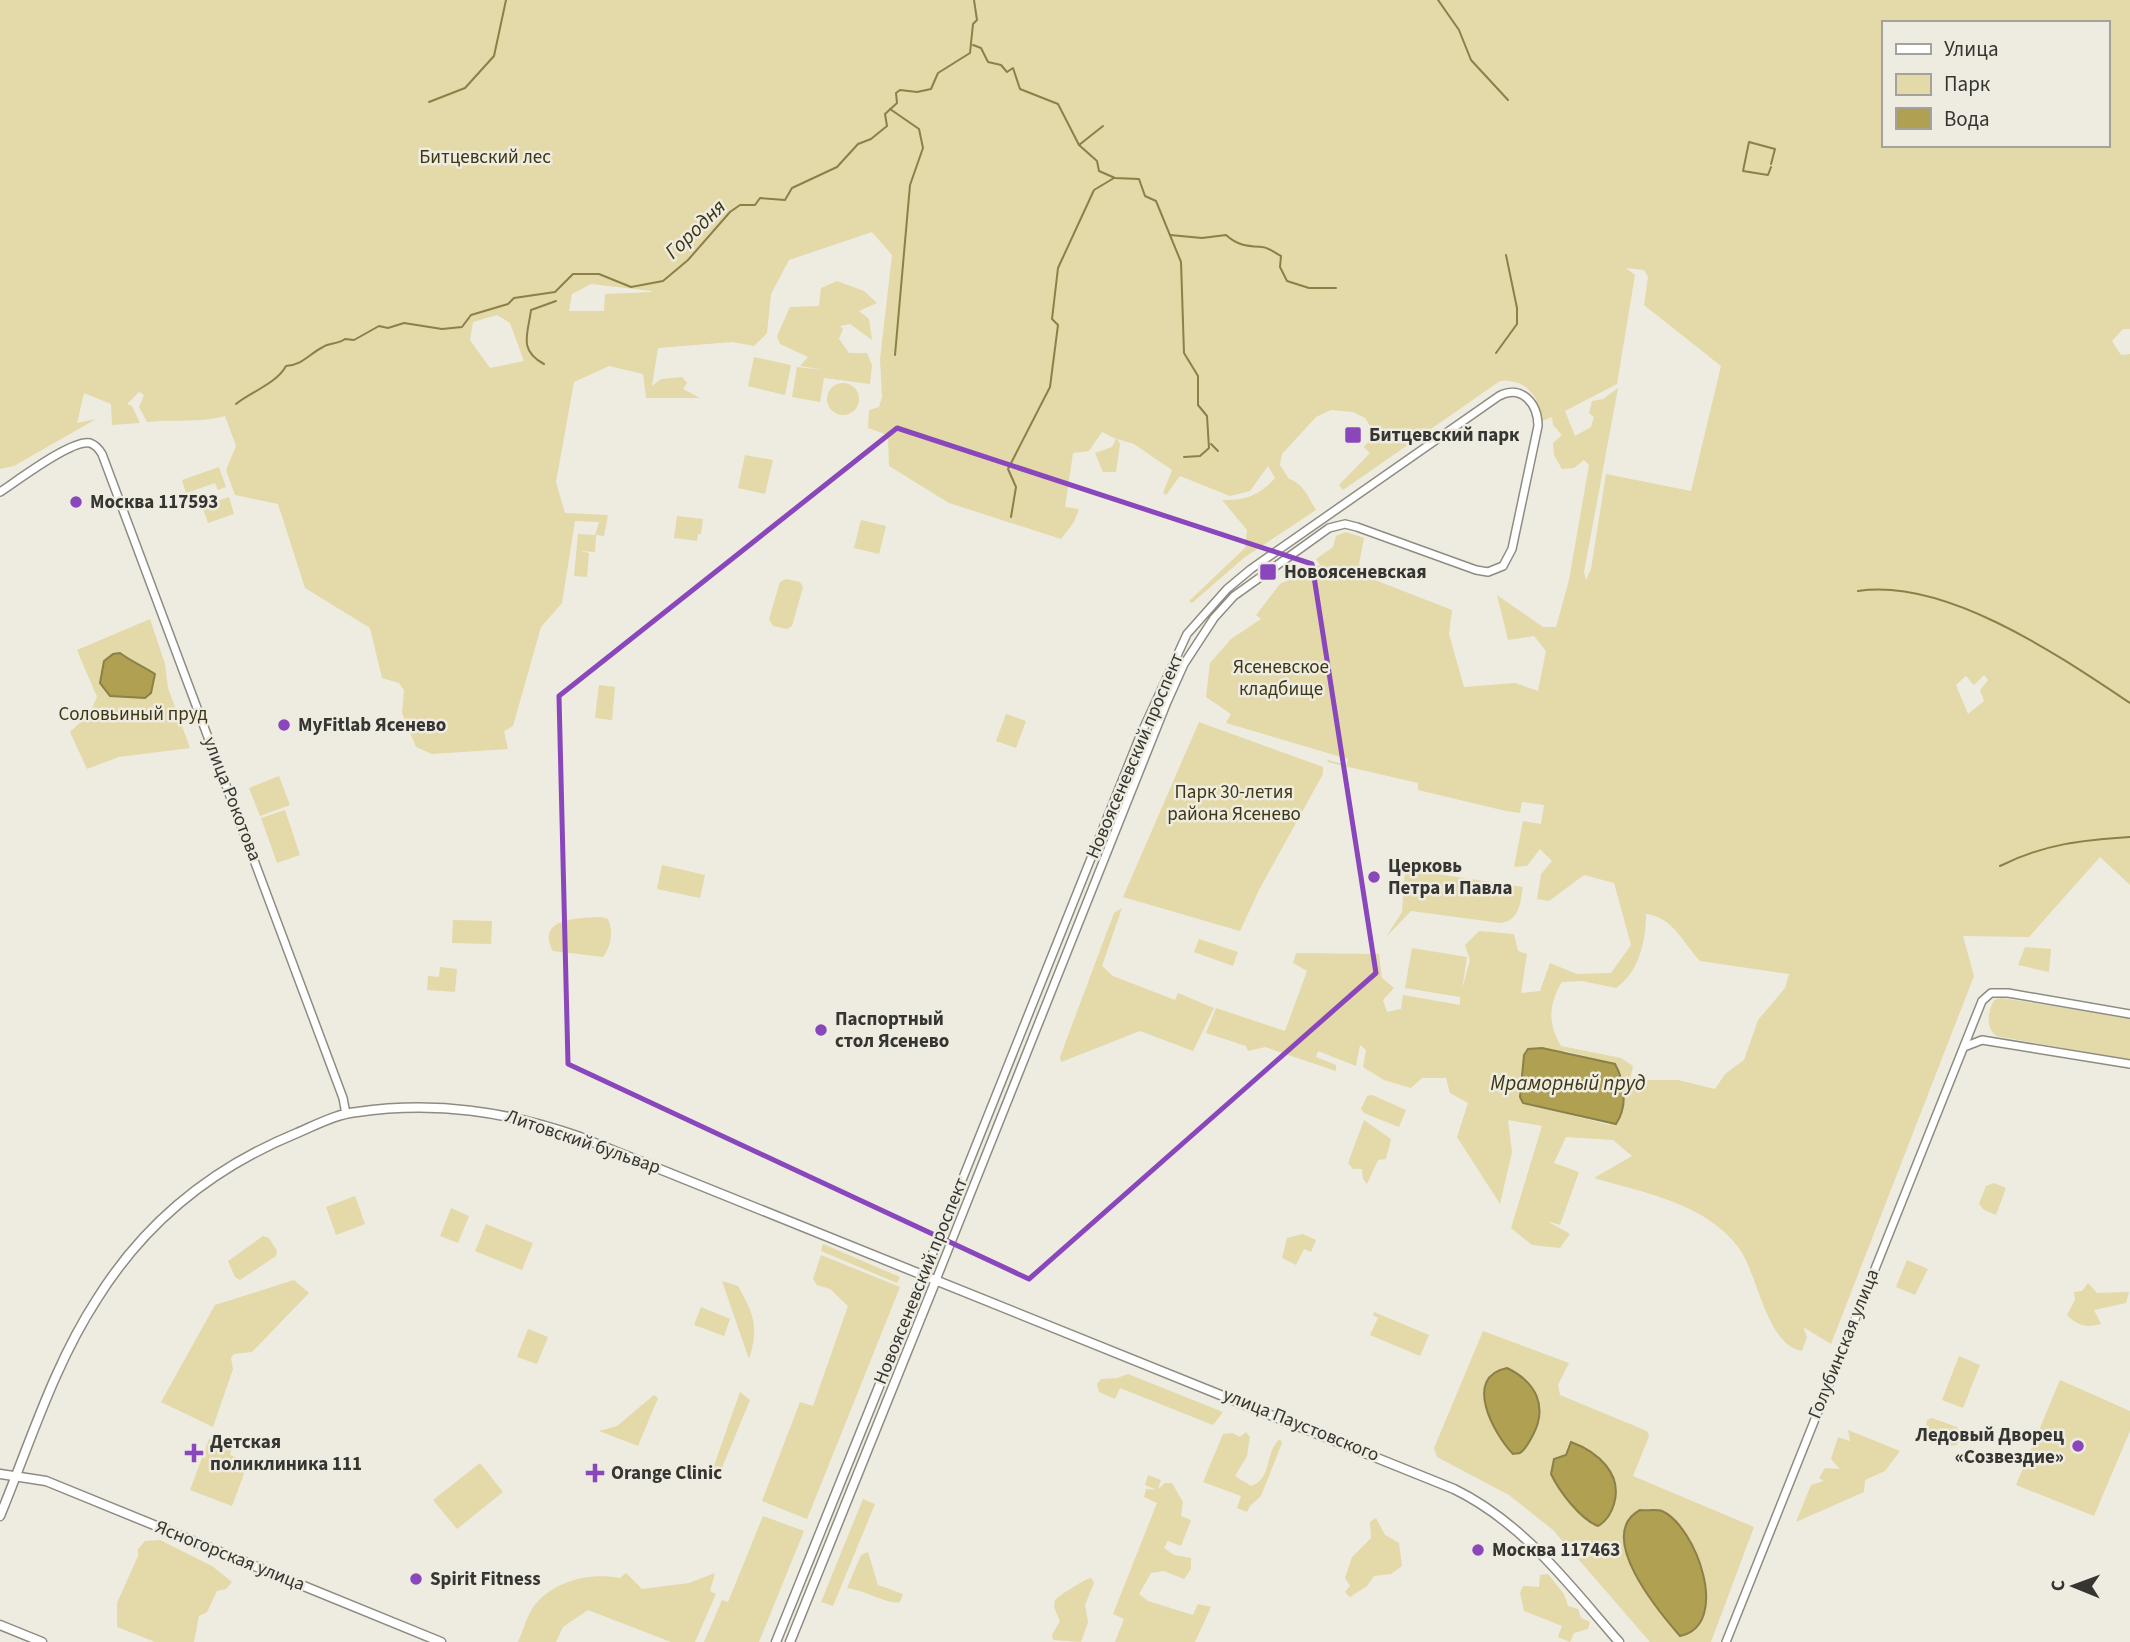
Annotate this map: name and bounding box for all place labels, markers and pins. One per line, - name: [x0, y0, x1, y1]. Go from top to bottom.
- place label: Битцевский парк: [1369, 422, 1520, 449]
- marker: Битцевский парк: [1343, 425, 1363, 445]
- place label: Москва 117593: [90, 489, 218, 516]
- marker: Москва 117593: [68, 494, 84, 510]
- place label: Новоясеневская: [1284, 559, 1427, 586]
- marker: Новоясеневская: [1258, 562, 1278, 582]
- place label: MyFitlab Ясенево: [298, 712, 446, 739]
- marker: MyFitlab Ясенево: [276, 717, 292, 733]
- place label: Церковь Петра и Павла: [1388, 853, 1513, 902]
- marker: Церковь Петра и Павла: [1366, 869, 1382, 885]
- place label: Паспортный стол Ясенево: [835, 1006, 949, 1055]
- marker: Паспортный стол Ясенево: [813, 1022, 829, 1038]
- place label: Ледовый Дворец «Созвездие»: [1914, 1422, 2065, 1471]
- place label: Детская поликлиника 111: [210, 1429, 362, 1478]
- marker: Ледовый Дворец «Созвездие»: [2070, 1438, 2086, 1454]
- marker: Детская поликлиника 111: [184, 1443, 204, 1463]
- place label: Orange Clinic: [611, 1460, 722, 1487]
- marker: Orange Clinic: [585, 1463, 605, 1483]
- place label: Москва 117463: [1492, 1537, 1620, 1564]
- marker: Москва 117463: [1470, 1542, 1486, 1558]
- place label: Spirit Fitness: [430, 1566, 541, 1593]
- marker: Spirit Fitness: [408, 1571, 424, 1587]

